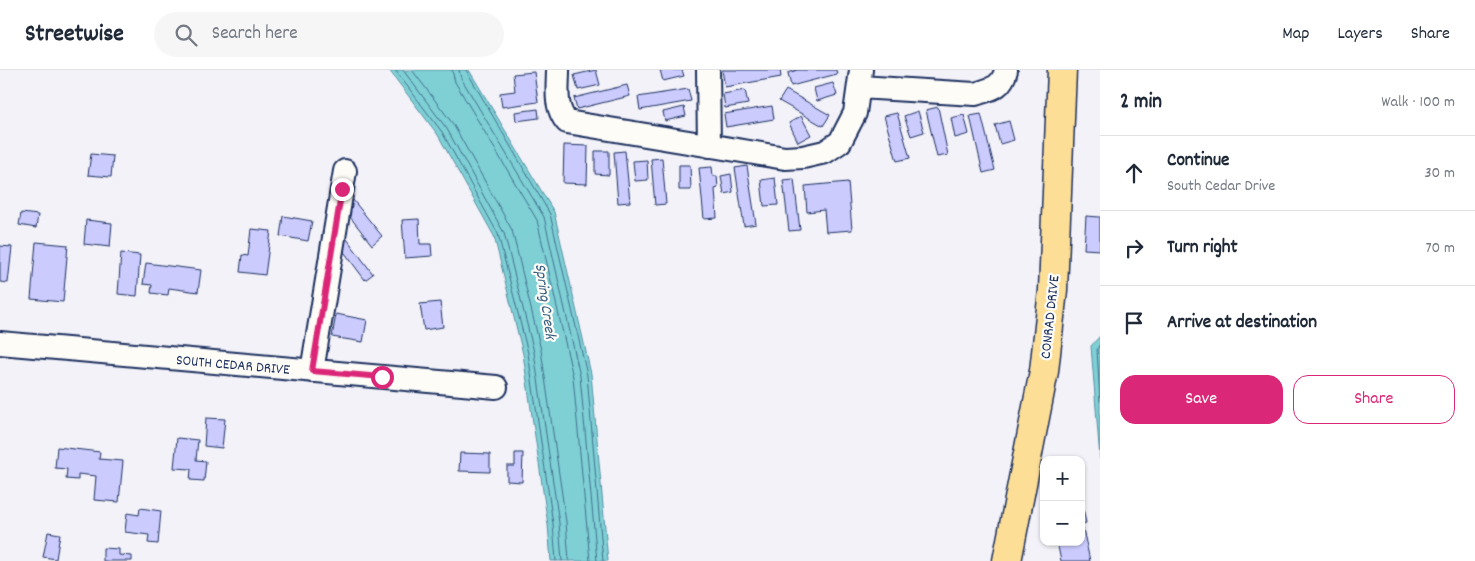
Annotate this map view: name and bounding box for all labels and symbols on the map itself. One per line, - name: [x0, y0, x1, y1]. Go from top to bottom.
- route end: [331, 178, 354, 201]
- water label: Spring Creek: [528, 262, 561, 342]
- street label: CONRAD DRIVE: [1036, 274, 1066, 360]
- street label: SOUTH CEDAR DRIVE: [175, 350, 291, 382]
- route start: [371, 366, 394, 389]

